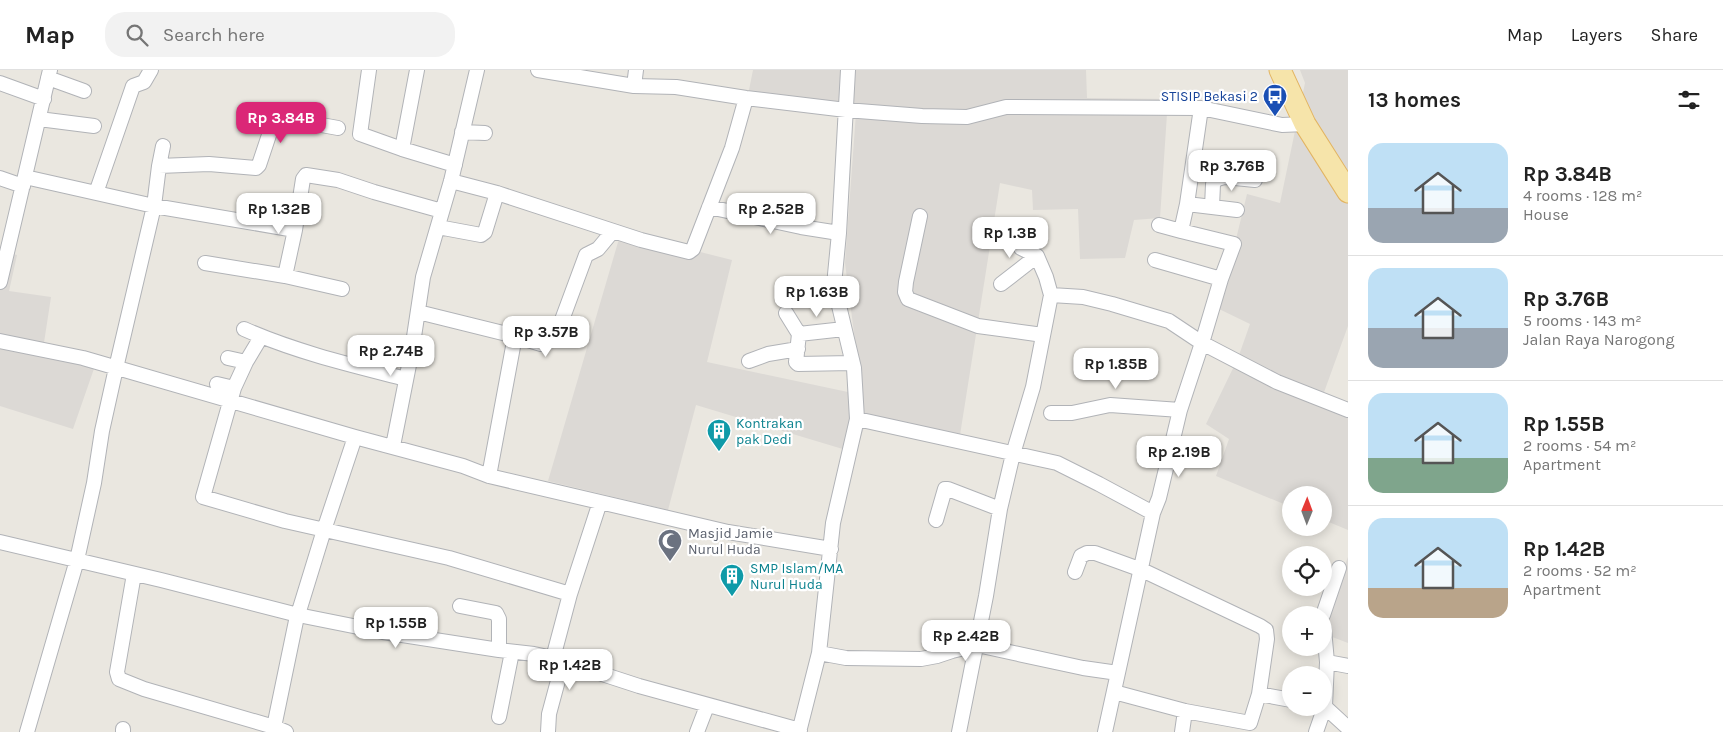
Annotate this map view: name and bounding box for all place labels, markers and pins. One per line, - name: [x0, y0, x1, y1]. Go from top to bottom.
- bus stop icon: STISIP Bekasi 2: [1262, 83, 1288, 117]
- place label: STISIP Bekasi 2: [1161, 88, 1258, 105]
- pin: Rp 3.84B: [229, 102, 333, 144]
- pin: Rp 3.76B: [1180, 150, 1284, 192]
- pin: Rp 1.32B: [227, 192, 331, 235]
- pin: Rp 2.52B: [719, 192, 823, 235]
- pin: Rp 1.3B: [964, 216, 1056, 259]
- pin: Rp 1.63B: [765, 276, 869, 318]
- pin: Rp 3.57B: [494, 316, 598, 358]
- pin: Rp 2.74B: [339, 334, 443, 377]
- pin: Rp 1.85B: [1064, 348, 1168, 390]
- place label: Kontrakan pak Dedi: [736, 415, 803, 448]
- building icon: Kontrakan pak Dedi: [706, 418, 732, 452]
- pin: Rp 2.19B: [1127, 436, 1231, 478]
- place label: Masjid Jamie Nurul Huda: [688, 525, 773, 558]
- mosque icon: Masjid Jamie Nurul Huda: [657, 528, 683, 562]
- place label: SMP Islam/MA Nurul Huda: [750, 560, 843, 593]
- building icon: SMP Islam/MA Nurul Huda: [719, 563, 745, 597]
- pin: Rp 1.55B: [344, 606, 448, 649]
- pin: Rp 2.42B: [914, 620, 1018, 662]
- pin: Rp 1.42B: [518, 648, 622, 691]

